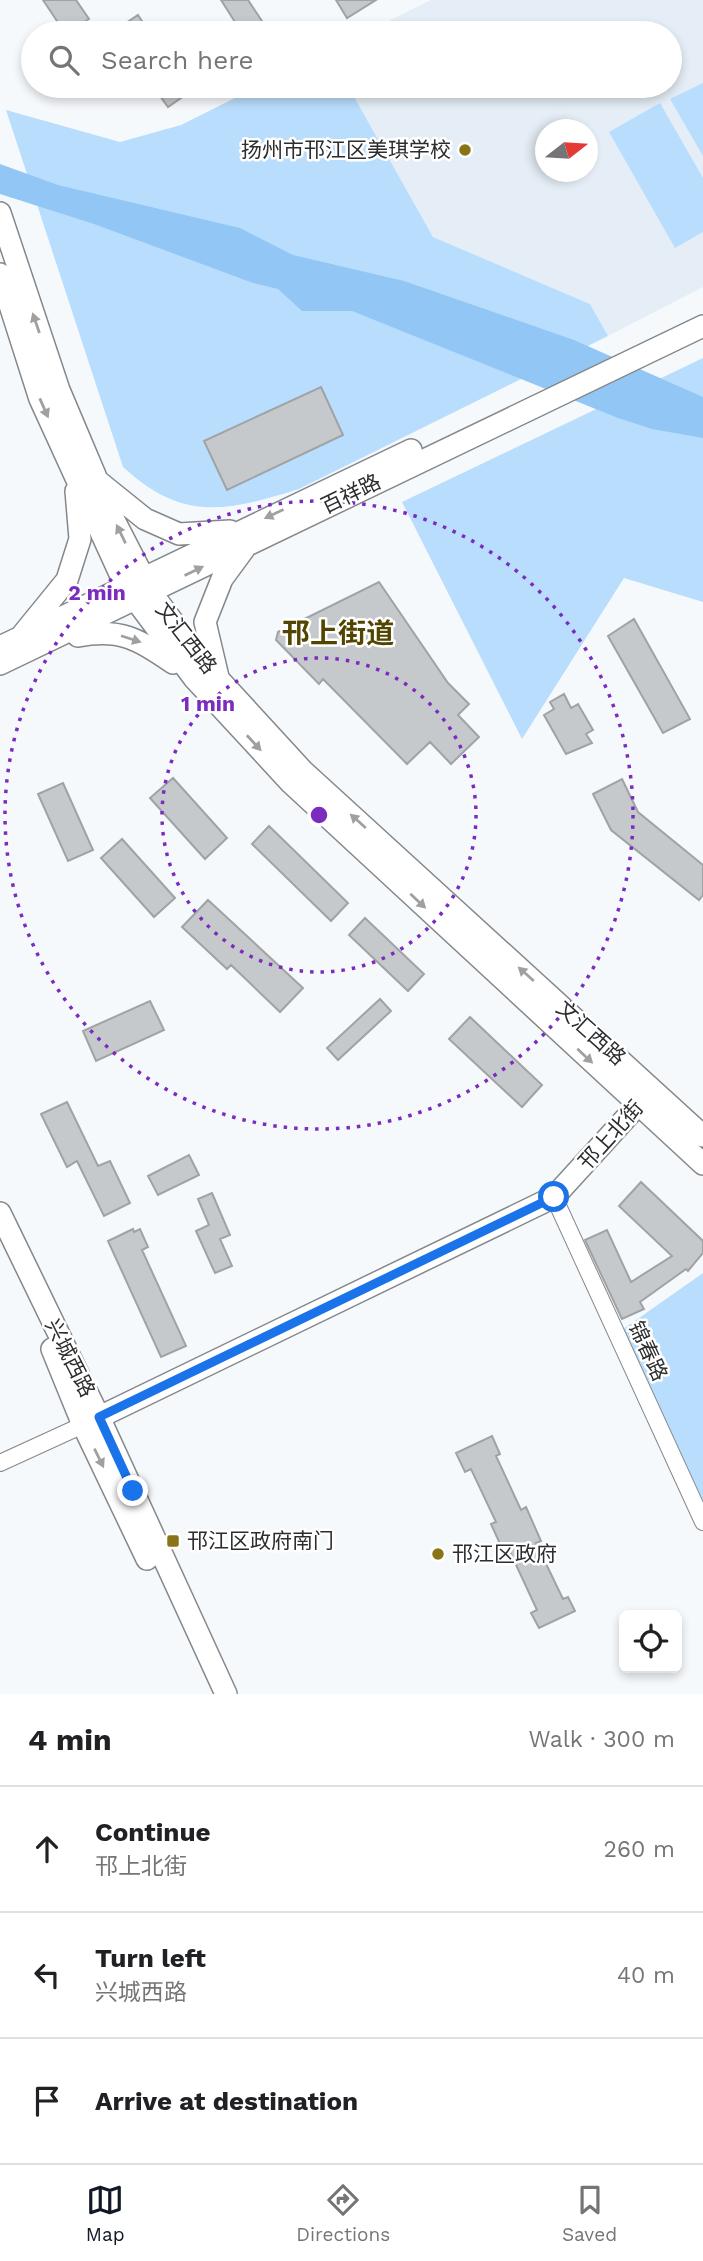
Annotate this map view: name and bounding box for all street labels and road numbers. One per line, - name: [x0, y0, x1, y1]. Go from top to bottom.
- street label: 百祥路: [317, 469, 385, 519]
- street label: 文汇西路: [151, 597, 222, 678]
- street label: 文汇西路: [552, 995, 631, 1070]
- street label: 邗上北街: [573, 1095, 648, 1174]
- street label: 兴城西路: [40, 1315, 101, 1401]
- street label: 锦春路: [624, 1317, 673, 1385]

